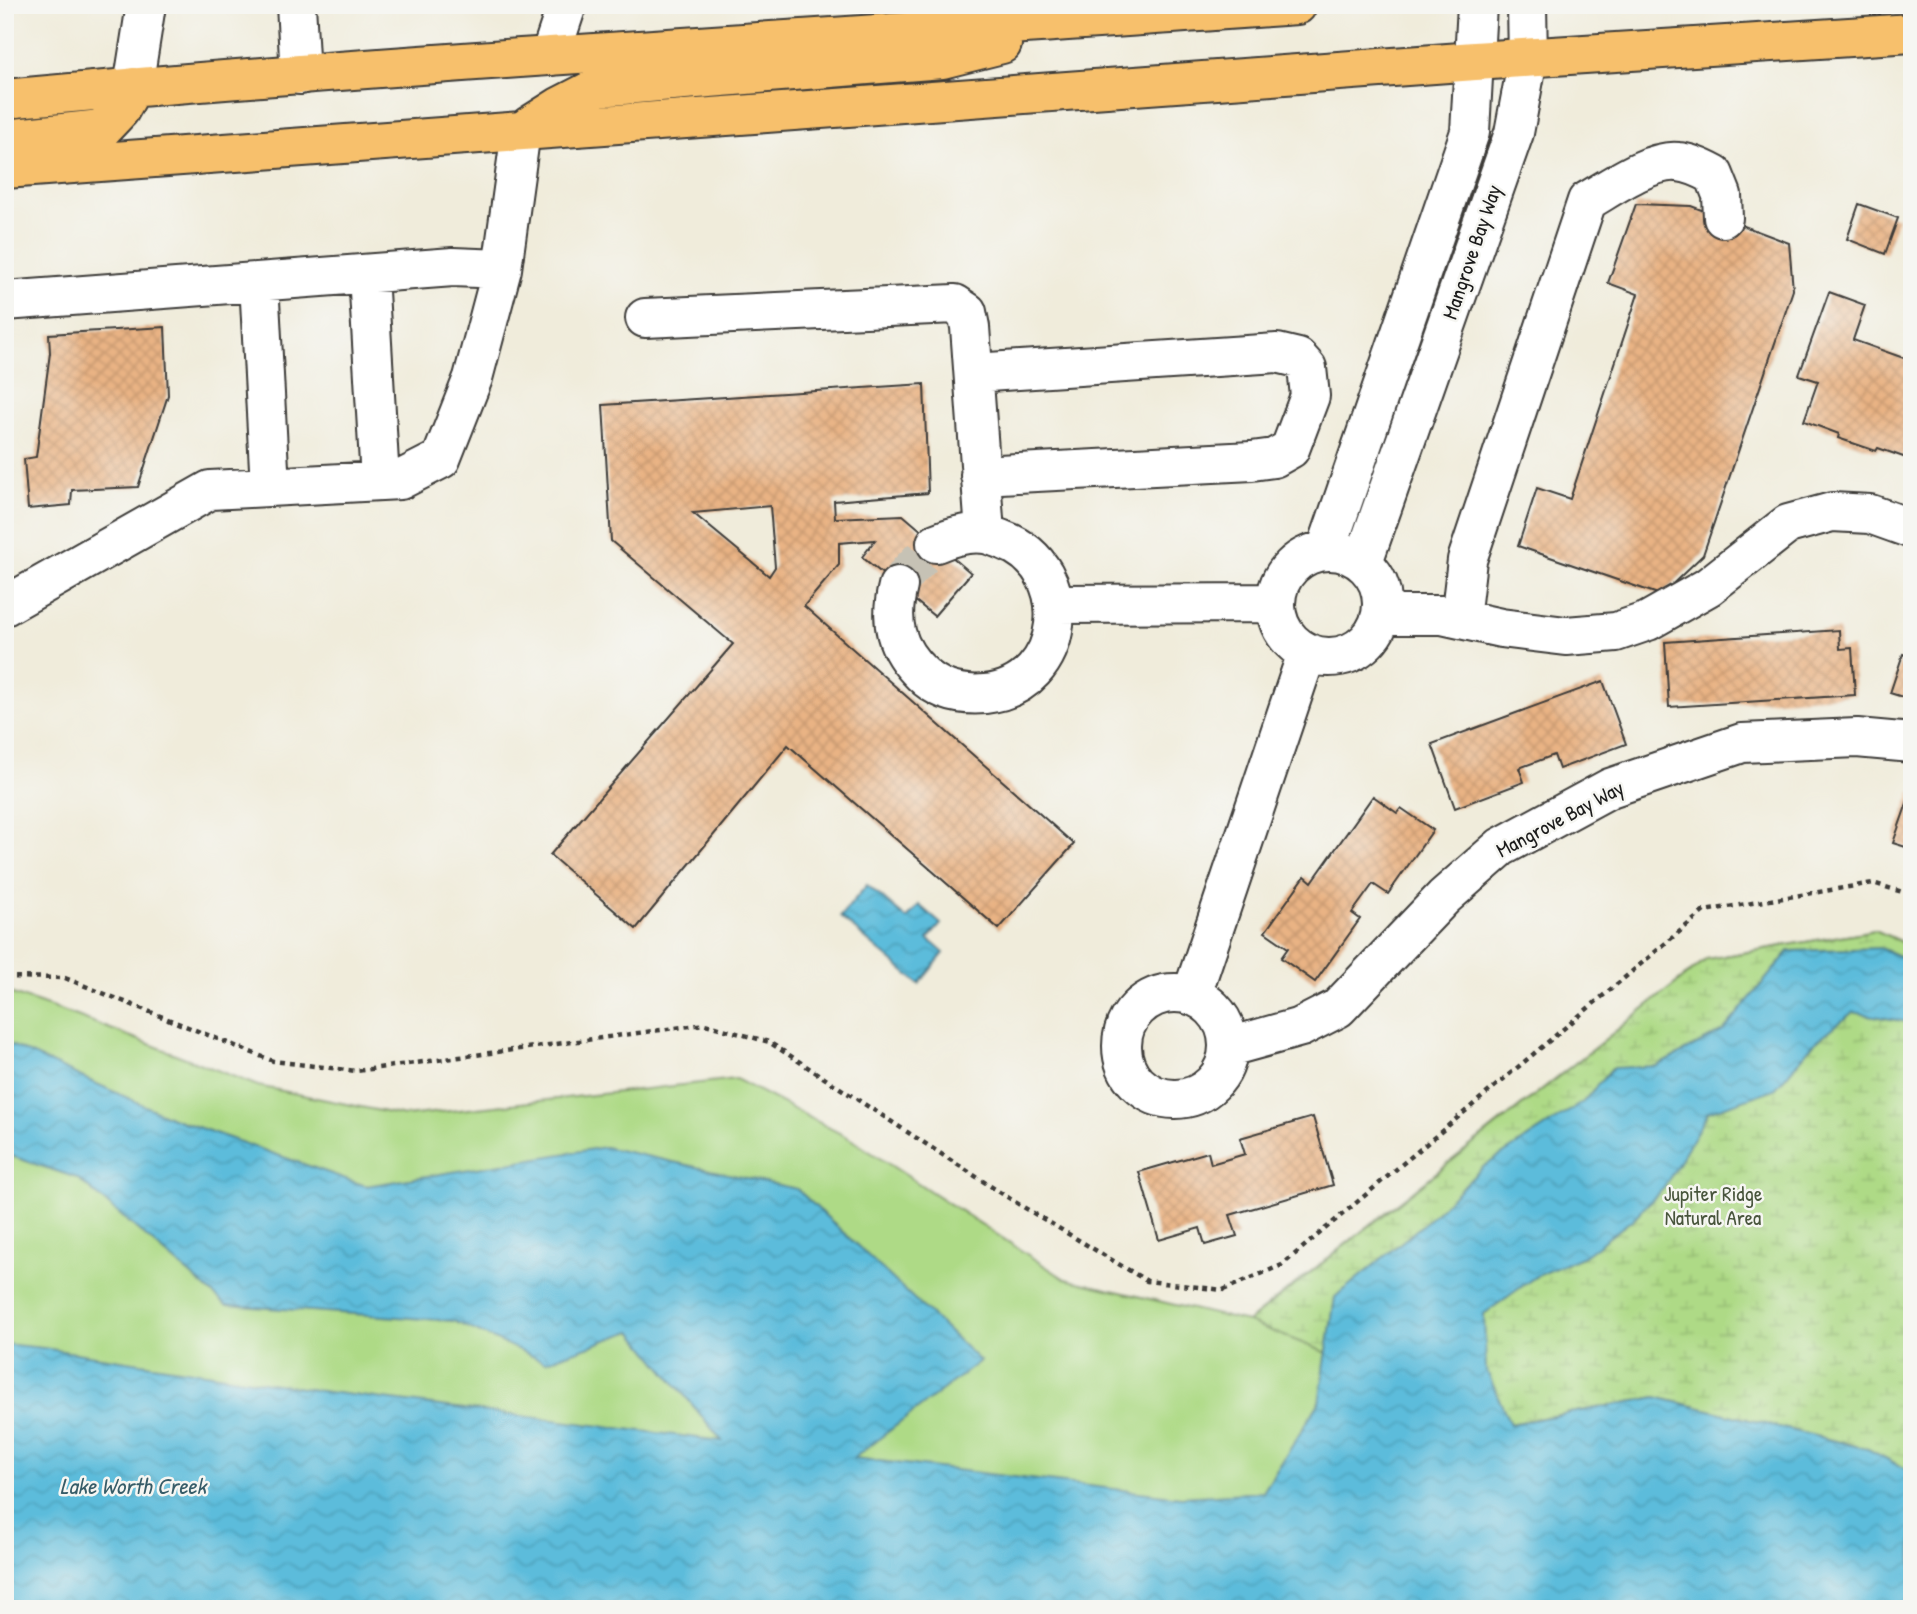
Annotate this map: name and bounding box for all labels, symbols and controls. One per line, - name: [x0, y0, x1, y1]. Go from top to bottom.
- street label: Mangrove Bay Way: [1435, 181, 1508, 323]
- street label: Mangrove Bay Way: [1491, 773, 1629, 864]
- park label: Jupiter Ridge Natural Area: [1664, 1179, 1762, 1232]
- water label: Lake Worth Creek: [60, 1470, 208, 1501]

